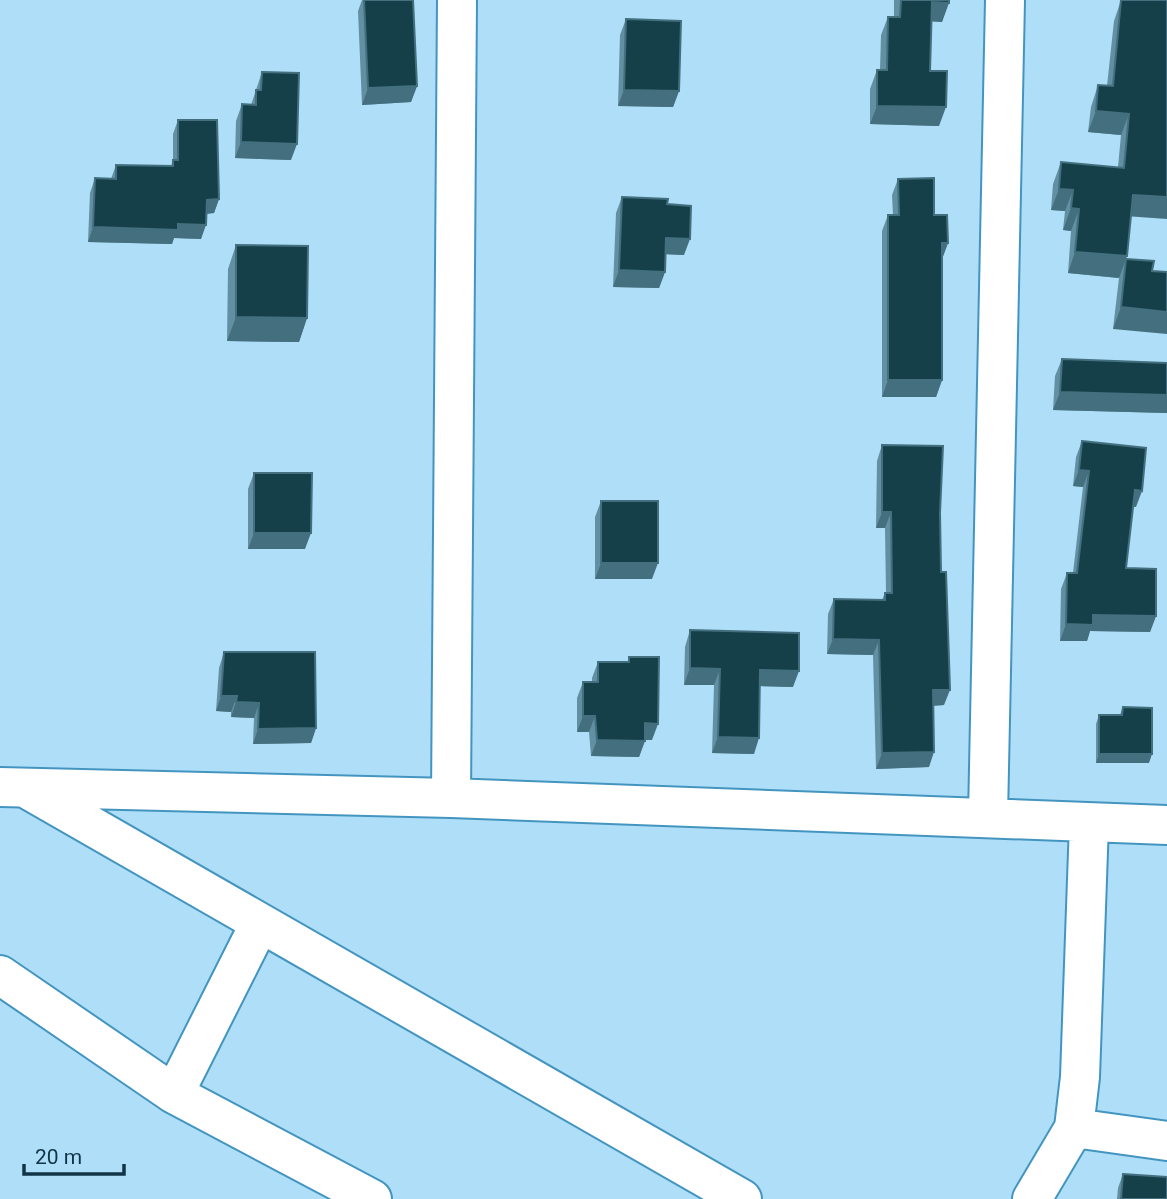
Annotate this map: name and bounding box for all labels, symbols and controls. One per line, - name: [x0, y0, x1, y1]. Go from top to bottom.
- scale bar: [24, 1132, 124, 1176]
- text: 20 m: [35, 1145, 82, 1169]

